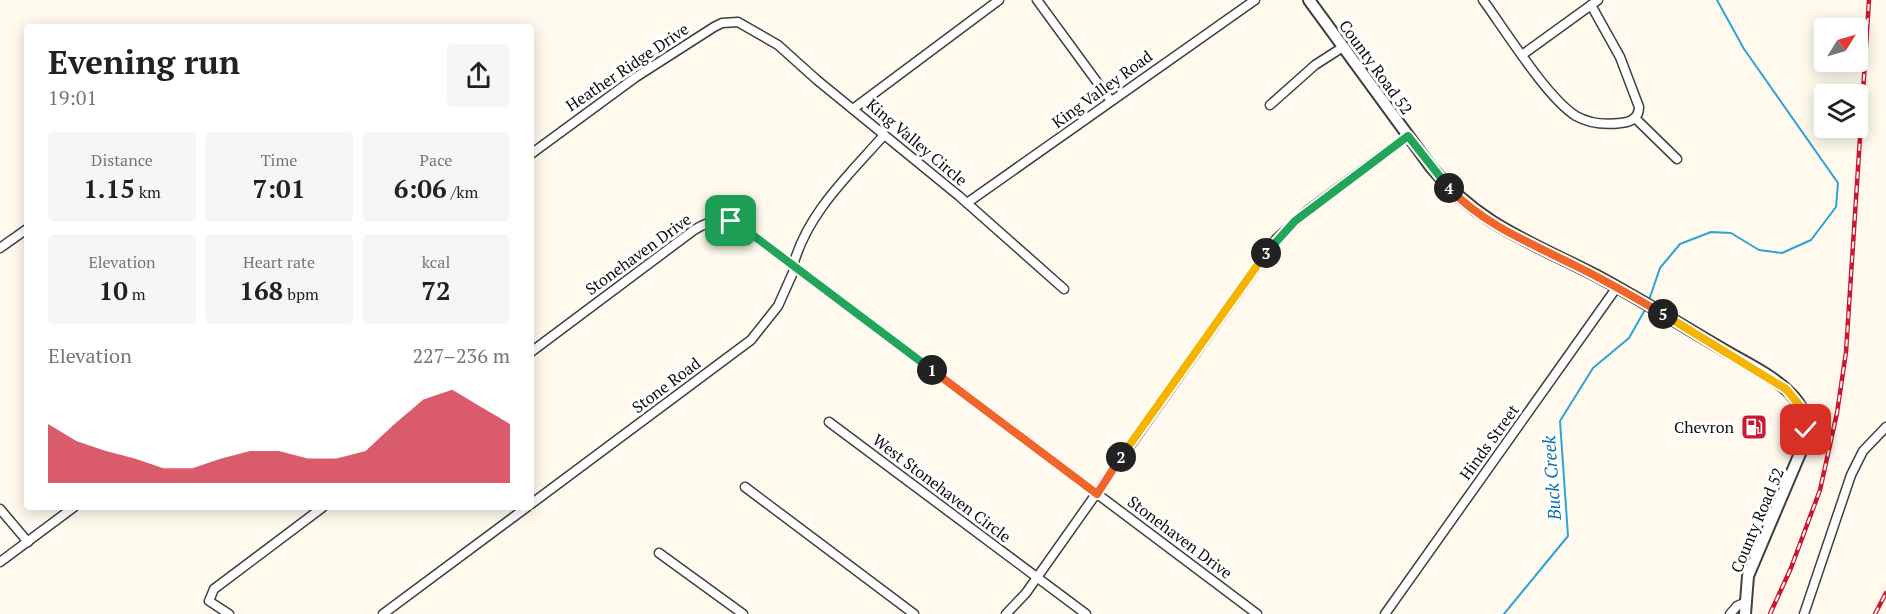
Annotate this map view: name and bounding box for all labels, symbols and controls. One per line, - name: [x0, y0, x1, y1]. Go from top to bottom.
- street label: County Road 52: [1334, 15, 1418, 119]
- street label: Heather Ridge Drive: [561, 18, 693, 116]
- north arrow: [1814, 18, 1868, 72]
- map controls: [1814, 18, 1868, 138]
- text: Evening run: [48, 40, 240, 83]
- button: share: [447, 44, 510, 107]
- street label: King Valley Road: [1047, 45, 1157, 133]
- text: 19:01: [48, 84, 97, 111]
- button: layers: [1814, 84, 1868, 138]
- street label: King Valley Circle: [862, 93, 972, 191]
- text: Distance: [91, 149, 153, 171]
- text: Time: [261, 149, 297, 171]
- text: Pace: [420, 149, 452, 171]
- text: 1.15: [83, 171, 135, 205]
- text: 7:01: [253, 171, 306, 205]
- text: 6:06: [394, 171, 447, 205]
- pin: 4: [1434, 173, 1464, 203]
- text: 4: [1444, 177, 1454, 199]
- text: km: [135, 181, 161, 203]
- text: /km: [447, 181, 478, 203]
- pin: [705, 195, 756, 246]
- icon: arrive: [714, 204, 747, 237]
- street label: Stonehaven Drive: [581, 208, 695, 300]
- pin: 3: [1251, 238, 1281, 268]
- text: 3: [1261, 242, 1271, 264]
- text: Elevation: [88, 251, 156, 273]
- text: Heart rate: [243, 251, 315, 273]
- text: kcal: [422, 251, 450, 273]
- text: 10: [98, 273, 128, 307]
- text: 168: [239, 273, 283, 307]
- text: 72: [421, 273, 451, 307]
- text: m: [128, 283, 146, 305]
- text: bpm: [283, 283, 319, 305]
- pin: 5: [1648, 299, 1678, 329]
- text: 5: [1658, 303, 1668, 325]
- text: Elevation: [48, 342, 132, 369]
- text: 227–236 m: [412, 342, 510, 369]
- street label: Stone Road: [627, 352, 705, 418]
- pin: 1: [917, 355, 947, 385]
- text: 1: [927, 359, 937, 381]
- street label: Hinds Street: [1454, 400, 1524, 484]
- pin: [1780, 404, 1831, 455]
- fuel station icon: Chevron: [1739, 412, 1769, 442]
- icon: check: [1789, 413, 1822, 446]
- place label: Chevron: [1674, 416, 1734, 438]
- street label: West Stonehaven Circle: [868, 429, 1016, 547]
- water label: Buck Creek: [1536, 435, 1566, 522]
- pin: 2: [1106, 442, 1136, 472]
- text: 2: [1116, 446, 1126, 468]
- street label: County Road 52: [1725, 464, 1789, 576]
- street label: Stonehaven Drive: [1123, 490, 1237, 584]

